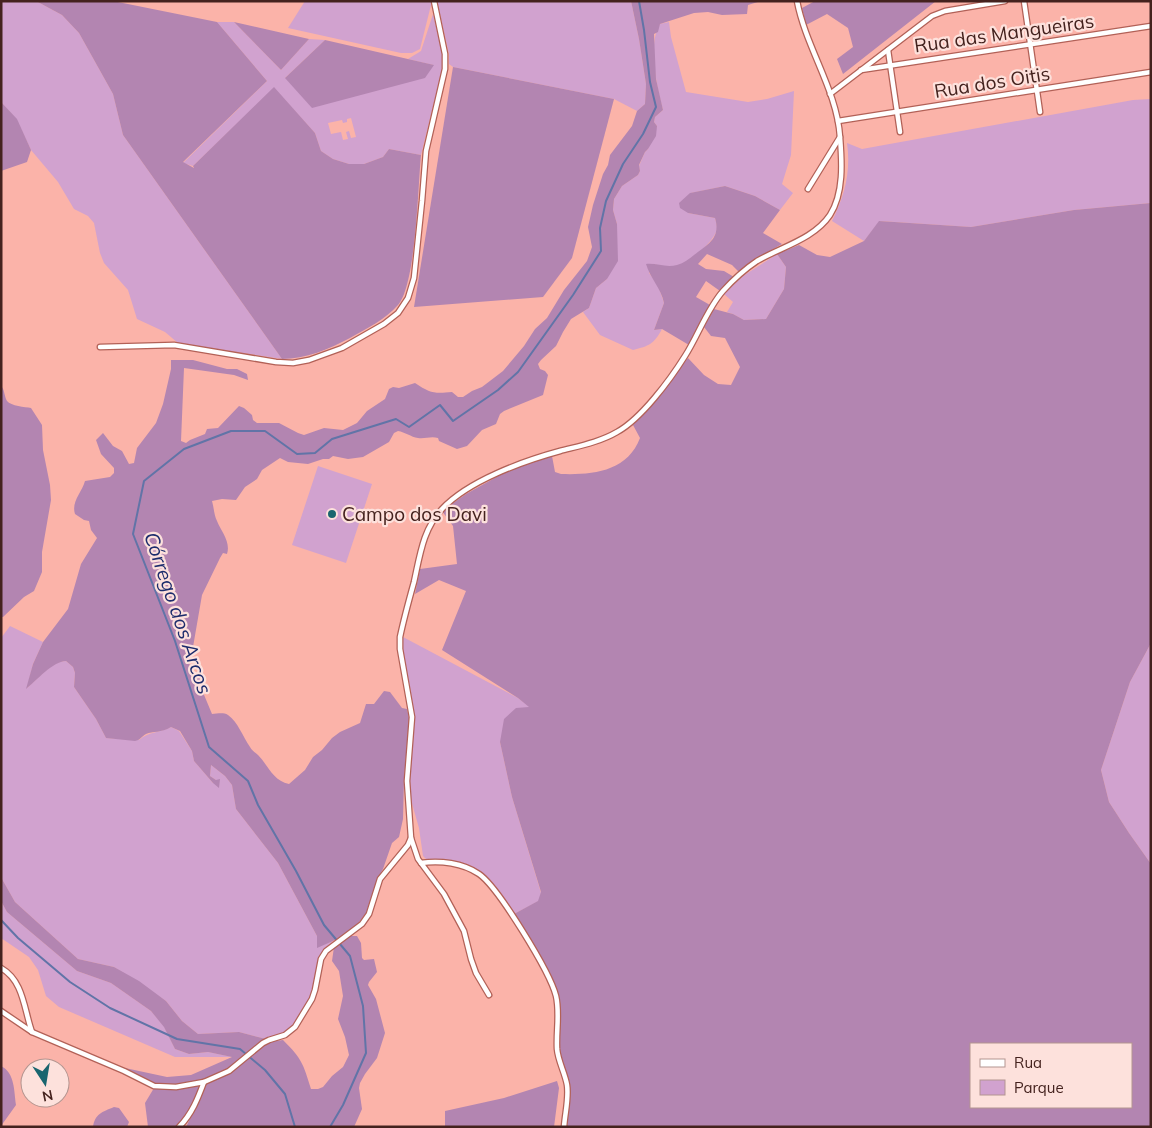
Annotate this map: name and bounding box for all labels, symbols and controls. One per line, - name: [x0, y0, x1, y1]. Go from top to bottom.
- street label: Rua das Mangueiras: [913, 8, 1095, 58]
- street label: Rua dos Oitis: [932, 61, 1052, 103]
- place label: Campo dos Davi: [342, 502, 487, 526]
- marker: Campo dos Davi: [326, 508, 338, 520]
- water label: Córrego dos Arcos: [139, 528, 218, 697]
- legend: [970, 1043, 1132, 1108]
- text: Rua: [1014, 1053, 1042, 1072]
- north arrow: [20, 1058, 70, 1108]
- text: Parque: [1014, 1078, 1064, 1097]
- text: N: [41, 1086, 55, 1106]

